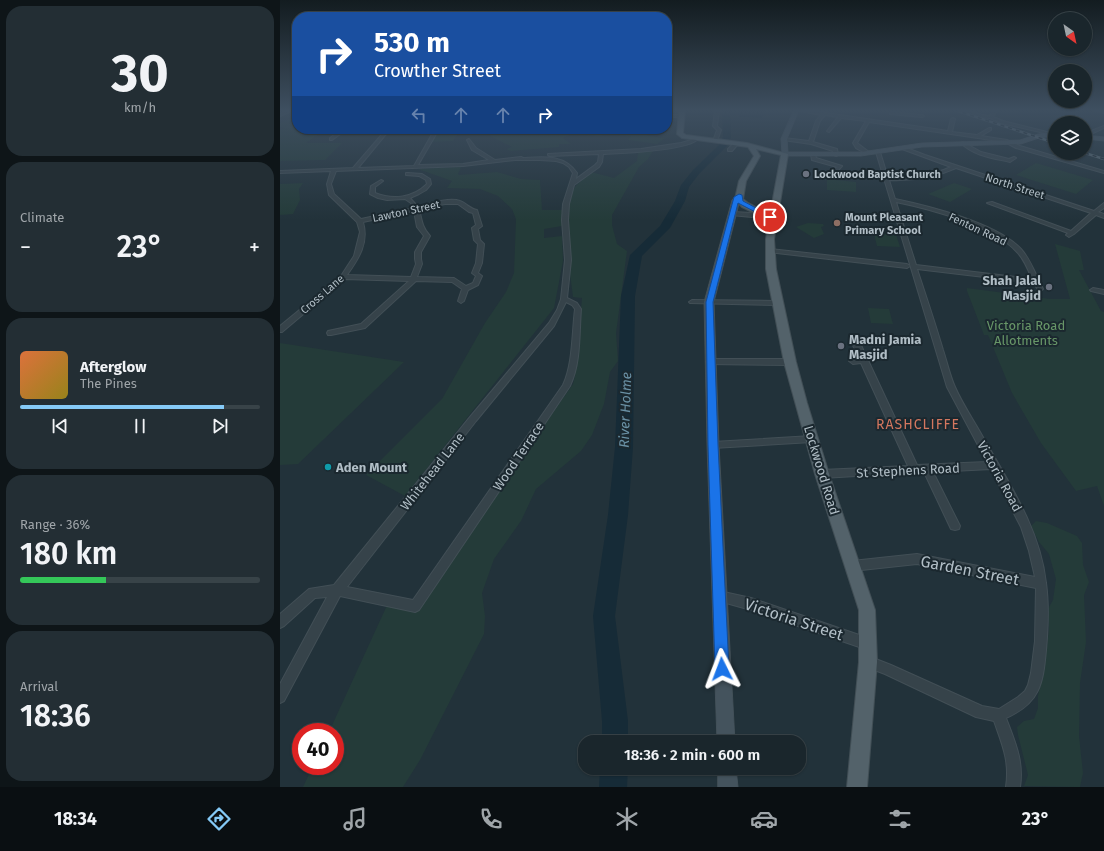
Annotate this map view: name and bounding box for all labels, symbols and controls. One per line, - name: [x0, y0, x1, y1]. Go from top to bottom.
- north arrow: [1048, 12, 1092, 56]
- map controls: [1048, 12, 1092, 160]
- text: 530 m: [374, 26, 450, 59]
- icon: right: [308, 28, 360, 80]
- text: 30: [111, 42, 169, 105]
- text: Crowther Street: [374, 60, 501, 82]
- button: search: [1048, 64, 1092, 108]
- text: km/h: [124, 100, 156, 115]
- icon: left: [408, 104, 430, 126]
- icon: ahead: [450, 104, 472, 126]
- icon: ahead: [492, 104, 514, 126]
- icon: right: [534, 104, 556, 126]
- button: layers: [1048, 116, 1092, 160]
- place label: Lockwood Baptist Church: [814, 168, 941, 181]
- marker: Lockwood Baptist Church: [801, 169, 811, 179]
- street label: North Street: [984, 171, 1046, 202]
- street label: Lawton Street: [371, 198, 441, 225]
- pin: [753, 200, 787, 234]
- icon: arrive: [759, 206, 781, 228]
- text: Climate: [20, 210, 64, 225]
- street label: Fenton Road: [947, 210, 1009, 249]
- place label: Mount Pleasant Primary School: [845, 211, 924, 237]
- marker: Mount Pleasant Primary School: [832, 218, 842, 228]
- text: 23°: [117, 229, 163, 265]
- text: −: [20, 234, 31, 261]
- text: +: [249, 234, 260, 261]
- street label: Cross Lane: [298, 272, 347, 317]
- place label: Shah Jalal Masjid: [983, 273, 1041, 303]
- marker: Shah Jalal Masjid: [1044, 282, 1054, 292]
- park label: Victoria Road Allotments: [987, 318, 1065, 348]
- place label: Madni Jamia Masjid: [849, 332, 921, 362]
- marker: Madni Jamia Masjid: [836, 341, 846, 351]
- text: Afterglow: [80, 358, 146, 376]
- water label: River Holme: [616, 372, 635, 448]
- text: The Pines: [80, 376, 137, 391]
- icon: previous: [49, 415, 71, 437]
- icon: pause: [129, 415, 151, 437]
- icon: next: [209, 415, 231, 437]
- district label: RASHCLIFFE: [876, 416, 960, 433]
- street label: Wood Terrace: [490, 419, 547, 494]
- street label: Lockwood Road: [801, 424, 842, 516]
- street label: Whitehead Lane: [397, 429, 467, 513]
- street label: Victoria Road: [974, 438, 1025, 514]
- place label: Aden Mount: [335, 460, 408, 475]
- street label: St Stephens Road: [856, 460, 960, 481]
- marker: Aden Mount: [323, 462, 333, 472]
- text: Range · 36%: [20, 517, 90, 532]
- text: 180 km: [20, 536, 117, 572]
- street label: Garden Street: [919, 552, 1021, 589]
- street label: Victoria Street: [742, 595, 846, 644]
- position arrow: [701, 648, 743, 690]
- text: Arrival: [20, 679, 58, 694]
- text: 18:36: [20, 698, 91, 734]
- speed limit sign: 40: [292, 723, 344, 775]
- text: 18:36 · 2 min · 600 m: [624, 746, 760, 764]
- icon: directions: [205, 805, 233, 833]
- icon: music: [341, 805, 369, 833]
- icon: phone: [477, 805, 505, 833]
- icon: climate: [613, 805, 641, 833]
- icon: car: [750, 805, 778, 833]
- icon: filters: [886, 805, 914, 833]
- text: 18:34: [54, 808, 97, 830]
- text: 23°: [1022, 808, 1050, 830]

